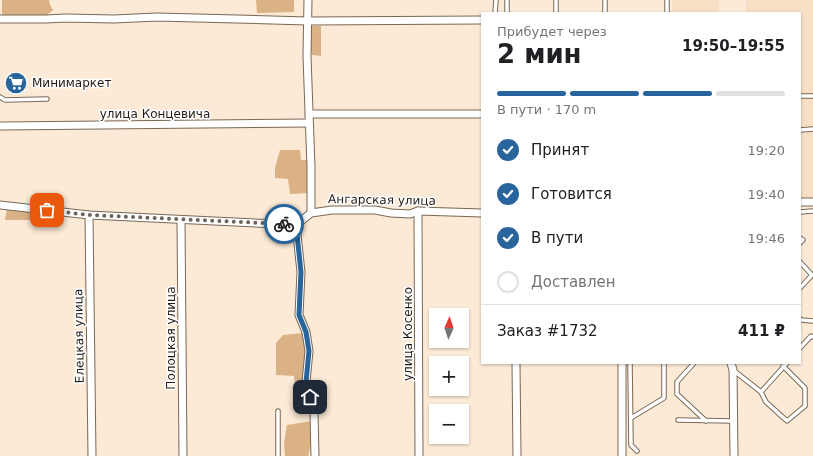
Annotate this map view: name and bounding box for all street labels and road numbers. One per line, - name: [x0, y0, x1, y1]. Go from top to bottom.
- street label: улица Концевича: [100, 107, 210, 121]
- street label: Ангарская улица: [328, 192, 436, 208]
- street label: Полоцкая улица: [164, 286, 178, 390]
- street label: улица Косенко: [401, 287, 415, 381]
- street label: Елецкая улица: [71, 289, 87, 383]

